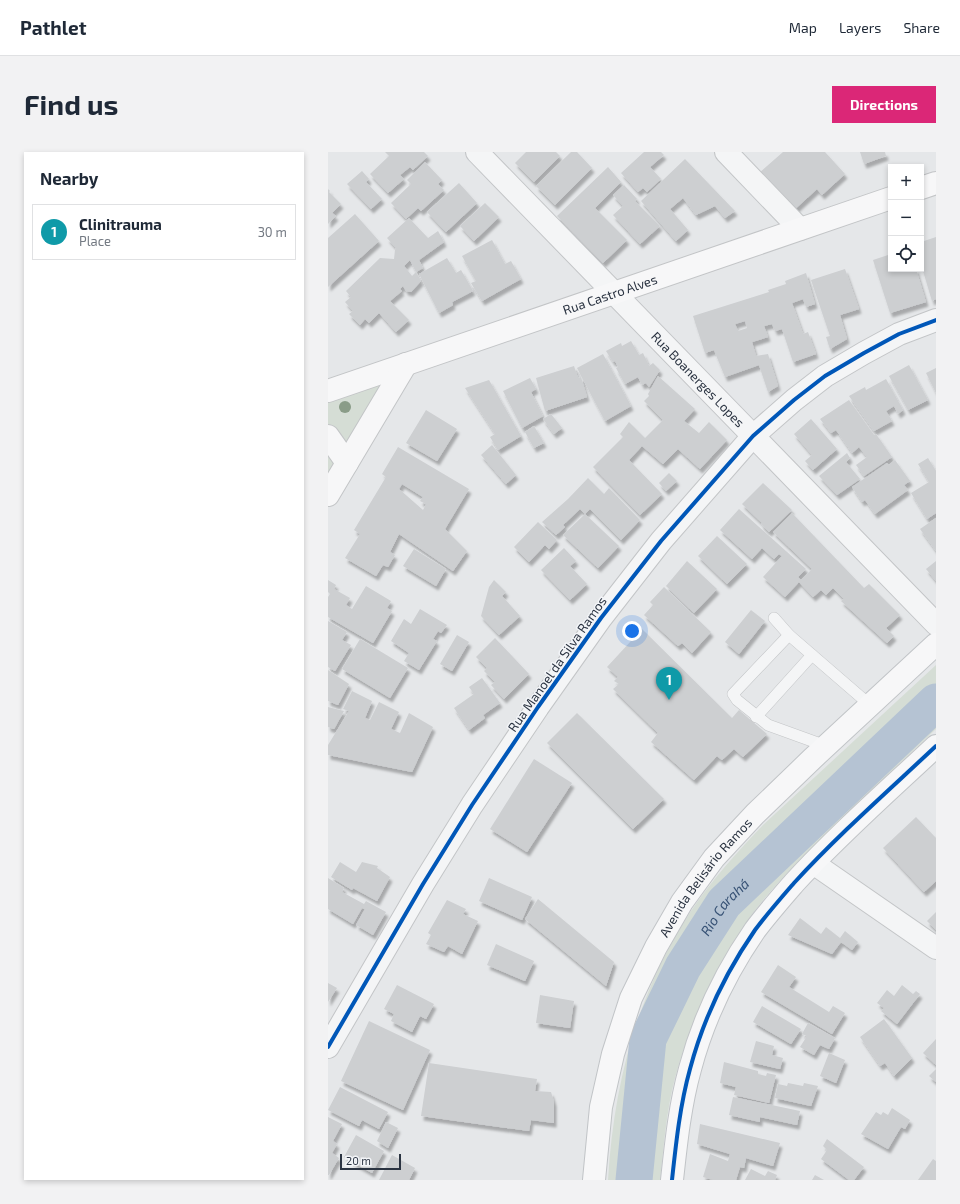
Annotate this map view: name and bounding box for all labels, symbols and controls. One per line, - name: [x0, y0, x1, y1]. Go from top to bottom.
- text: Pathlet: [20, 16, 86, 39]
- text: Map: [789, 19, 817, 36]
- text: Layers: [839, 19, 881, 36]
- text: Share: [903, 19, 940, 36]
- button: Directions: [832, 86, 936, 123]
- text: Find us: [24, 87, 118, 121]
- map controls: [888, 164, 924, 272]
- button: +: [888, 164, 924, 200]
- text: Nearby: [40, 168, 98, 188]
- button: −: [888, 200, 924, 236]
- text: Clinitrauma: [79, 215, 162, 233]
- text: 1: [51, 224, 57, 240]
- text: 30 m: [258, 224, 287, 240]
- text: Place: [79, 233, 111, 249]
- button: locate: [888, 236, 924, 272]
- street label: Rua Castro Alves: [561, 271, 659, 318]
- street label: Rua Boanerges Lopes: [648, 328, 748, 430]
- street label: Rua Manoel da Silva Ramos: [504, 593, 610, 735]
- your location: [622, 621, 642, 641]
- pin: 1: [656, 667, 682, 700]
- street label: Avenida Belisário Ramos: [656, 815, 755, 940]
- water label: Rio Carahá: [696, 875, 752, 939]
- scale bar: [340, 1152, 401, 1171]
- text: 20 m: [346, 1154, 371, 1167]

